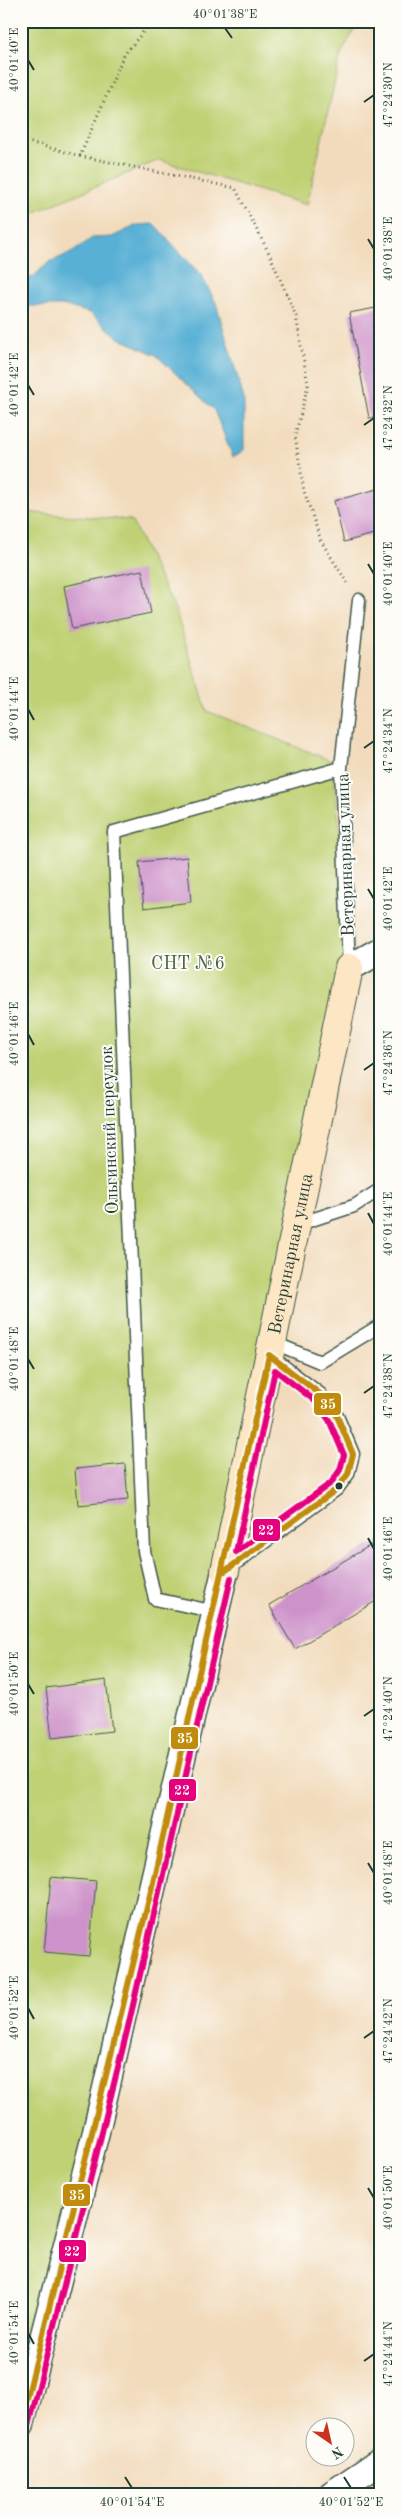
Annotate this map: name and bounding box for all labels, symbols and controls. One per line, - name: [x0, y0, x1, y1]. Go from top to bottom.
- text: 40°01'38"E: [193, 9, 257, 21]
- text: 40°01'40"E: [9, 28, 21, 92]
- text: 47°24'30"N: [383, 62, 395, 128]
- text: 40°01'38"E: [383, 217, 395, 281]
- text: 40°01'42"E: [9, 353, 21, 417]
- text: 47°24'32"N: [383, 385, 395, 451]
- text: 40°01'40"E: [383, 542, 395, 606]
- text: 40°01'44"E: [9, 677, 21, 741]
- text: 47°24'34"N: [383, 708, 395, 774]
- street label: Ветеринарная улица: [334, 773, 358, 937]
- text: 40°01'42"E: [383, 867, 395, 931]
- park label: СНТ №6: [151, 955, 225, 973]
- text: 40°01'46"E: [9, 1002, 21, 1066]
- text: 47°24'36"N: [383, 1030, 395, 1096]
- street label: Ольгинский переулок: [98, 1045, 122, 1214]
- street label: Ветеринарная улица: [266, 1172, 317, 1336]
- text: 40°01'44"E: [383, 1192, 395, 1256]
- text: 40°01'48"E: [9, 1327, 21, 1391]
- text: 47°24'38"N: [383, 1353, 395, 1419]
- line badge: 35: [313, 1392, 342, 1416]
- text: 35: [320, 1398, 336, 1412]
- unlabelled marker: [334, 1481, 344, 1491]
- text: 40°01'46"E: [383, 1517, 395, 1581]
- line badge: 22: [252, 1518, 281, 1542]
- text: 22: [258, 1524, 274, 1538]
- text: 40°01'50"E: [8, 1652, 21, 1716]
- text: 47°24'40"N: [383, 1676, 395, 1742]
- line badge: 35: [170, 1726, 199, 1750]
- text: 35: [177, 1732, 193, 1746]
- line badge: 22: [168, 1778, 197, 1802]
- text: 22: [174, 1784, 190, 1798]
- text: 40°01'48"E: [383, 1841, 395, 1905]
- text: 40°01'52"E: [8, 1976, 21, 2040]
- text: 47°24'42"N: [383, 1998, 395, 2064]
- text: 40°01'50"E: [382, 2166, 395, 2230]
- line badge: 35: [62, 2183, 91, 2207]
- text: 35: [69, 2189, 85, 2203]
- line badge: 22: [58, 2239, 87, 2263]
- text: 22: [64, 2245, 80, 2259]
- text: 40°01'54"E: [8, 2301, 21, 2365]
- text: 47°24'44"N: [383, 2321, 395, 2387]
- north arrow: [304, 2418, 354, 2468]
- text: N: [328, 2443, 345, 2461]
- text: 40°01'54"E: [100, 2496, 164, 2509]
- text: 40°01'52"E: [319, 2496, 383, 2509]

